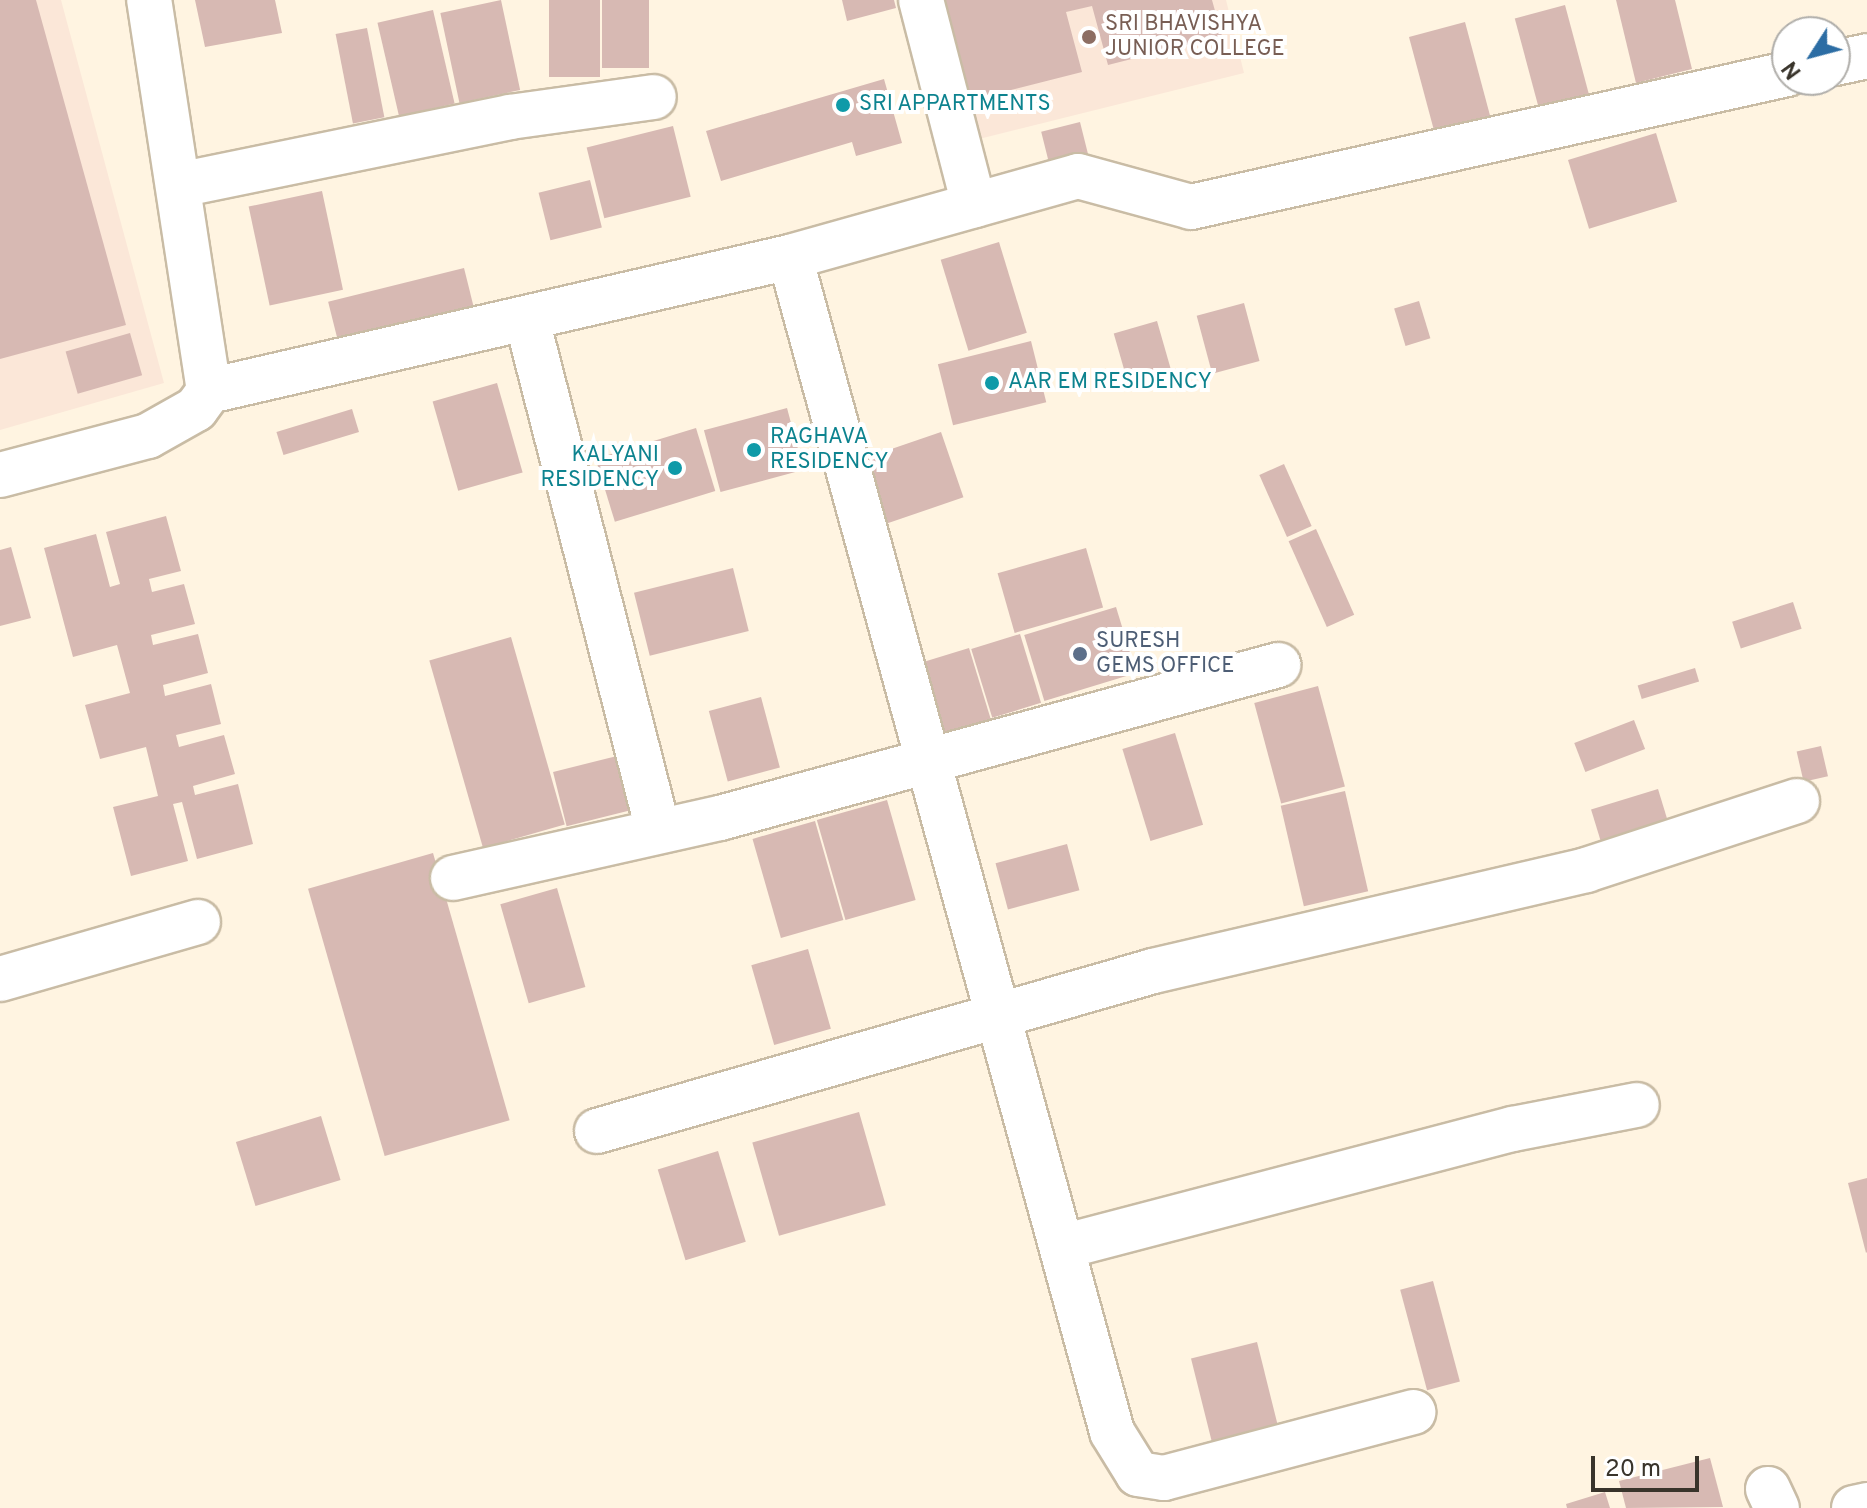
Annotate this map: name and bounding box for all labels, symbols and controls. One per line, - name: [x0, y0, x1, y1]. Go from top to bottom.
- place label: SRI BHAVISHYA JUNIOR COLLEGE: [1105, 11, 1285, 62]
- north arrow: [1771, 16, 1851, 96]
- marker: SRI BHAVISHYA JUNIOR COLLEGE: [1080, 28, 1098, 46]
- text: N: [1777, 55, 1808, 84]
- place label: SRI APPARTMENTS: [859, 92, 1051, 118]
- marker: SRI APPARTMENTS: [834, 96, 852, 114]
- place label: AAR EM RESIDENCY: [1008, 370, 1212, 396]
- marker: AAR EM RESIDENCY: [983, 374, 1001, 392]
- place label: RAGHAVA RESIDENCY: [770, 424, 889, 476]
- marker: RAGHAVA RESIDENCY: [745, 441, 763, 459]
- place label: KALYANI RESIDENCY: [540, 442, 659, 494]
- marker: KALYANI RESIDENCY: [666, 459, 684, 477]
- place label: SURESH GEMS OFFICE: [1096, 628, 1234, 680]
- marker: SURESH GEMS OFFICE: [1071, 645, 1089, 663]
- scale bar: [1595, 1440, 1703, 1490]
- text: 20 m: [1605, 1455, 1661, 1485]

